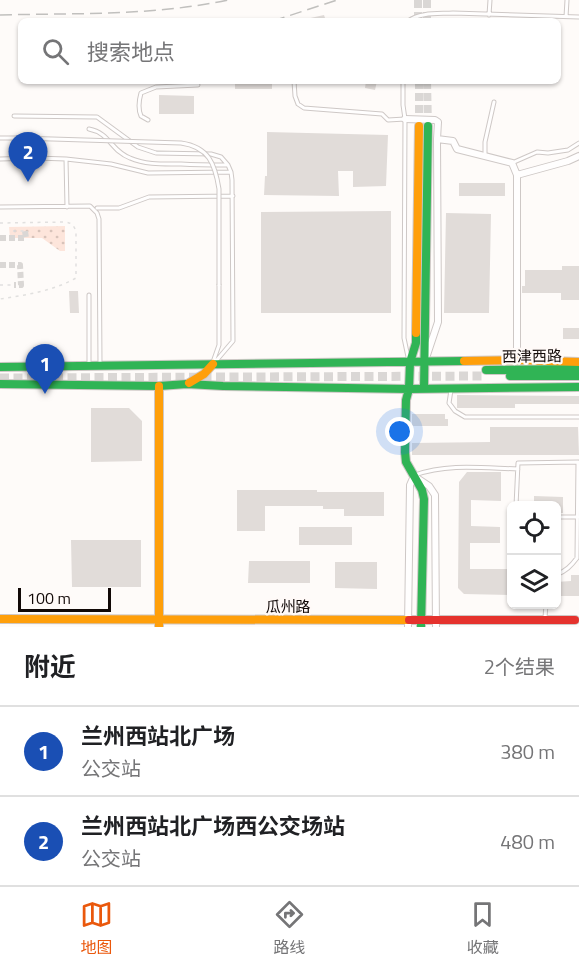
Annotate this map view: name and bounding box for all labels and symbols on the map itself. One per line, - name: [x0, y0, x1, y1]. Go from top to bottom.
- pin: 2: [9, 132, 48, 182]
- pin: 1: [26, 344, 64, 394]
- street label: 西津西路: [502, 344, 562, 368]
- your location: [385, 417, 414, 446]
- scale bar: [18, 585, 111, 612]
- street label: 瓜州路: [265, 595, 311, 618]

